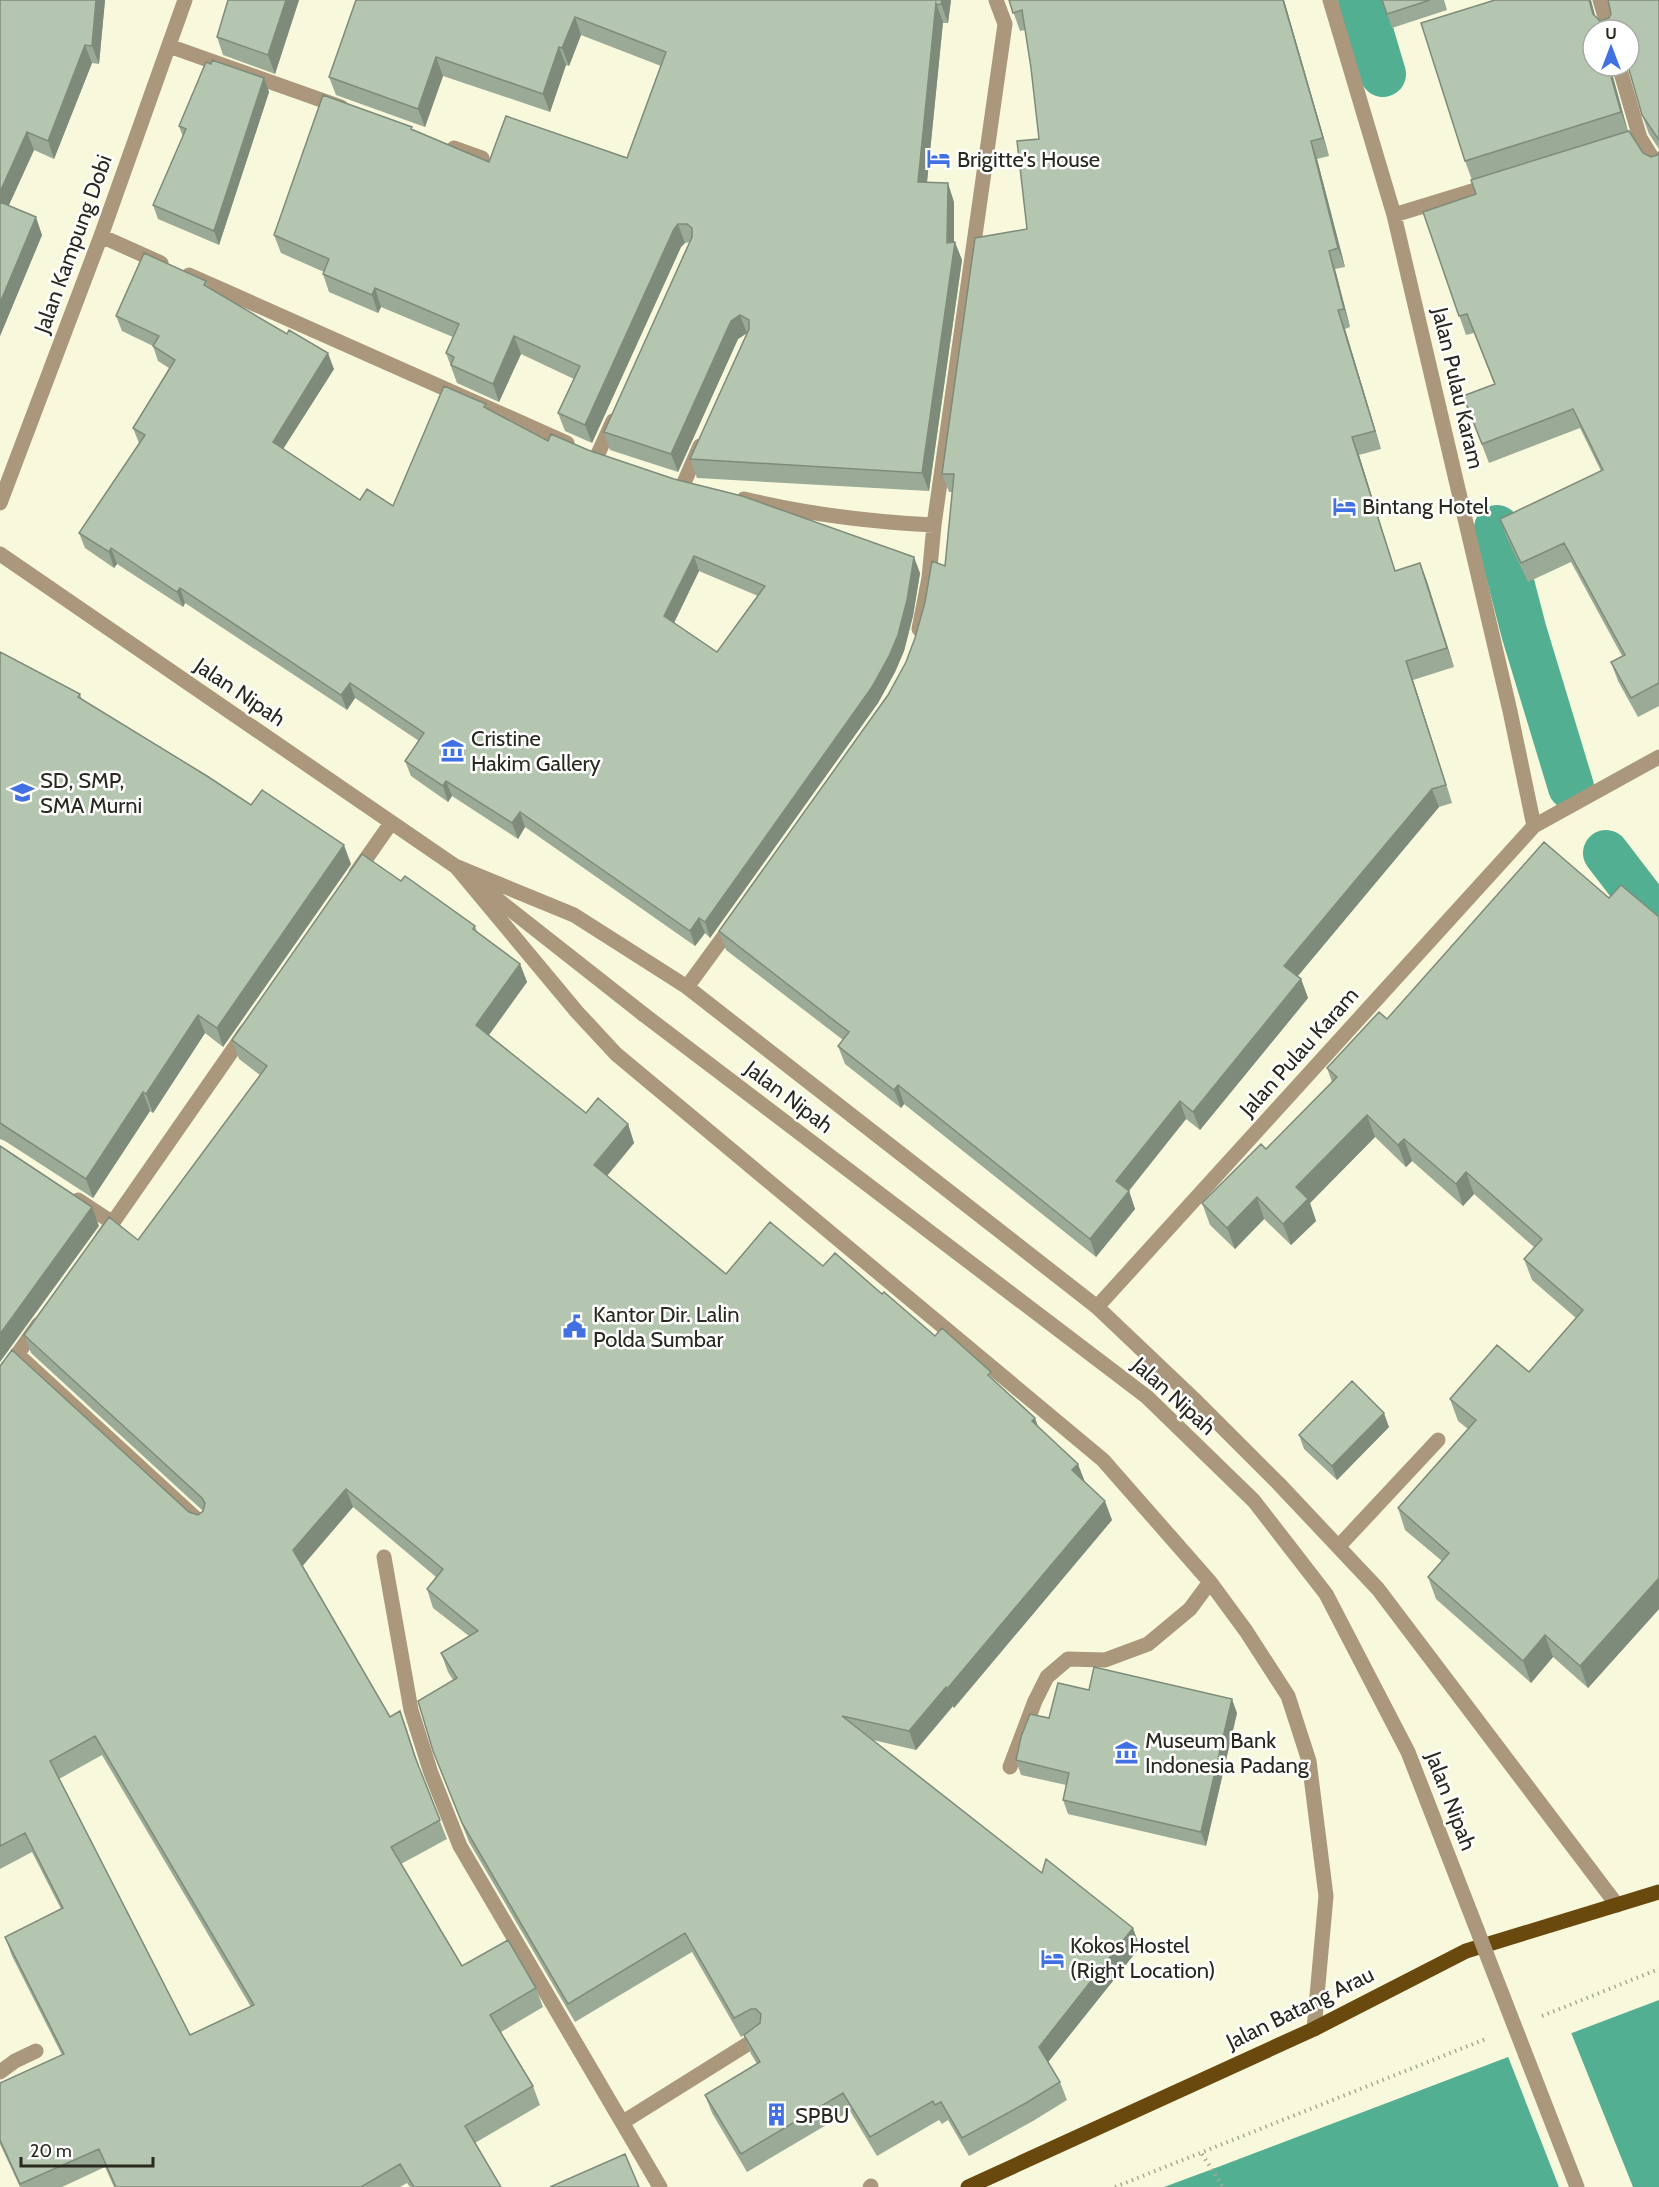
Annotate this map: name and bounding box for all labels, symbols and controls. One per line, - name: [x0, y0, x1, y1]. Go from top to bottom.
- north arrow: [1581, 18, 1641, 78]
- text: U: [1605, 24, 1617, 43]
- hotel icon: Brigitte's House: [926, 146, 952, 172]
- place label: Brigitte's House: [957, 146, 1100, 173]
- street label: Jalan Kampung Dobi: [28, 151, 118, 338]
- street label: Jalan Pulau Karam: [1426, 304, 1490, 471]
- hotel icon: Bintang Hotel: [1331, 493, 1357, 519]
- place label: Bintang Hotel: [1362, 493, 1490, 520]
- street label: Jalan Nipah: [189, 651, 291, 732]
- place label: Cristine Hakim Gallery: [471, 725, 601, 777]
- museum icon: Cristine Hakim Gallery: [440, 738, 466, 764]
- place label: SD, SMP, SMA Murni: [40, 767, 142, 819]
- school or university icon: SD, SMP, SMA Murni: [9, 780, 35, 806]
- street label: Jalan Pulau Karam: [1233, 982, 1364, 1123]
- street label: Jalan Nipah: [739, 1054, 839, 1139]
- place label: Kantor Dir. Lalin Polda Sumbar: [593, 1301, 740, 1353]
- public building icon: Kantor Dir. Lalin Polda Sumbar: [562, 1314, 588, 1340]
- street label: Jalan Nipah: [1126, 1351, 1222, 1441]
- place label: Museum Bank Indonesia Padang: [1145, 1727, 1310, 1779]
- museum icon: Museum Bank Indonesia Padang: [1114, 1740, 1140, 1766]
- street label: Jalan Nipah: [1419, 1747, 1482, 1854]
- place label: Kokos Hostel (Right Location): [1070, 1932, 1216, 1984]
- hotel icon: Kokos Hostel (Right Location): [1039, 1945, 1065, 1971]
- street label: Jalan Batang Arau: [1221, 1961, 1378, 2056]
- building icon: SPBU: [764, 2102, 790, 2128]
- place label: SPBU: [795, 2102, 850, 2129]
- scale bar: [21, 2130, 153, 2168]
- text: 20 m: [30, 2140, 72, 2162]

